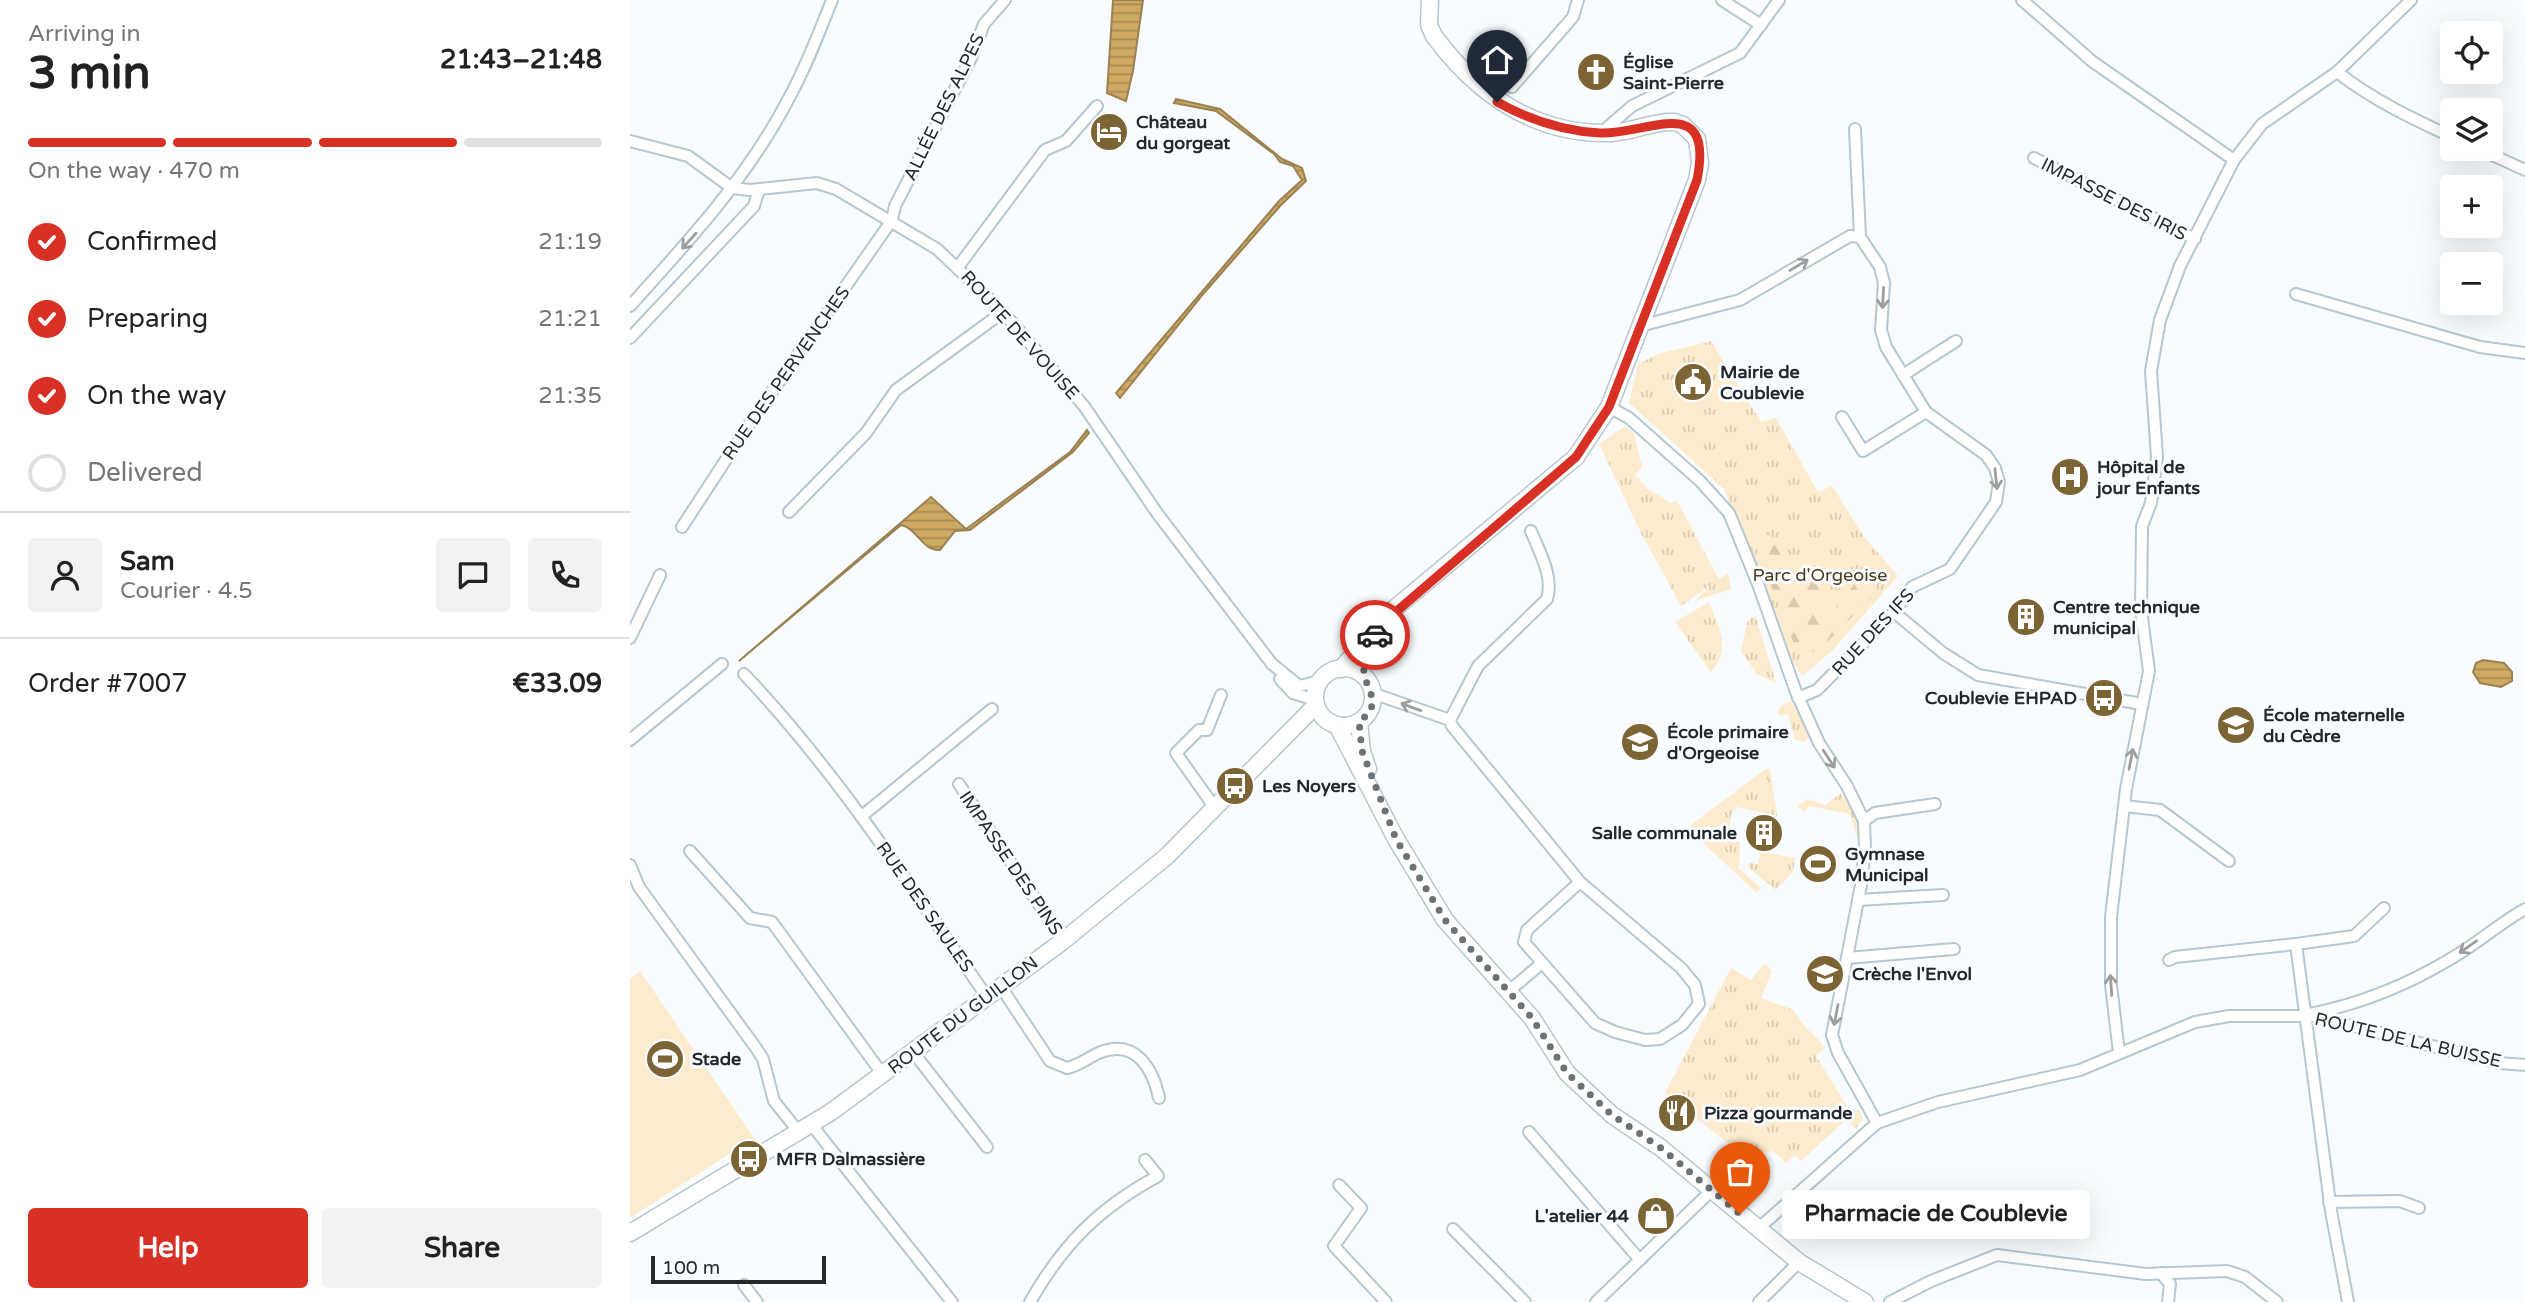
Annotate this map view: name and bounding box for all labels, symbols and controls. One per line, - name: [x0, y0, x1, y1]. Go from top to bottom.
- text: Arriving in: [28, 20, 141, 48]
- map controls: [2440, 21, 2503, 315]
- button: locate: [2440, 21, 2503, 84]
- street label: ALLÉE DES ALPES: [899, 30, 989, 184]
- pin: [1467, 30, 1527, 102]
- icon: home: [1478, 41, 1516, 79]
- text: 21:43–21:48: [440, 44, 602, 75]
- text: 3 min: [28, 46, 151, 101]
- church icon: Église Saint-Pierre: [1575, 51, 1617, 93]
- place label: Église Saint-Pierre: [1623, 51, 1724, 94]
- button: layers: [2440, 98, 2503, 161]
- hotel icon: Château du gorgeat: [1088, 111, 1130, 153]
- place label: Château du gorgeat: [1136, 111, 1230, 154]
- street label: IMPASSE DES IRIS: [2037, 153, 2191, 245]
- text: On the way · 470 m: [28, 157, 240, 185]
- button: +: [2440, 175, 2503, 238]
- icon: check: [28, 223, 66, 261]
- text: Confirmed: [87, 226, 217, 257]
- text: 21:19: [538, 228, 602, 256]
- one-way arrow: [681, 232, 698, 249]
- button: −: [2440, 252, 2503, 315]
- one-way arrow: [1789, 258, 1809, 272]
- street label: ROUTE DE VOUISE: [956, 266, 1084, 404]
- street label: RUE DES PERVENCHES: [718, 282, 854, 464]
- one-way arrow: [1877, 286, 1890, 309]
- icon: check: [28, 300, 66, 338]
- text: Preparing: [87, 303, 208, 334]
- text: 21:21: [538, 305, 602, 333]
- public building icon: Mairie de Coublevie: [1672, 361, 1714, 403]
- place label: Mairie de Coublevie: [1720, 361, 1804, 404]
- icon: check: [28, 377, 66, 415]
- text: On the way: [87, 380, 227, 411]
- text: 21:35: [538, 382, 602, 410]
- hospital icon: Hôpital de jour Enfants: [2049, 456, 2091, 498]
- place label: Hôpital de jour Enfants: [2095, 456, 2200, 499]
- text: Delivered: [87, 457, 203, 488]
- one-way arrow: [1990, 467, 2003, 490]
- button: person: [28, 538, 102, 612]
- button: chat: [436, 538, 510, 612]
- button: phone: [528, 538, 602, 612]
- text: Sam: [120, 546, 175, 577]
- park label: Parc d'Orgeoise: [1753, 564, 1887, 586]
- text: Courier · 4.5: [120, 577, 253, 605]
- street label: RUE DES IFS: [1827, 584, 1919, 680]
- building icon: Centre technique municipal: [2005, 596, 2047, 638]
- place label: Centre technique municipal: [2053, 596, 2200, 639]
- courier: [1340, 600, 1410, 670]
- icon: car: [1356, 616, 1394, 654]
- text: Order #7007: [28, 668, 188, 699]
- text: €33.09: [512, 668, 602, 699]
- bus stop icon: Coublevie EHPAD: [2083, 677, 2125, 719]
- place label: Coublevie EHPAD: [1925, 687, 2077, 709]
- one-way arrow: [1401, 700, 1423, 713]
- school or university icon: École maternelle du Cèdre: [2215, 704, 2257, 746]
- place label: École maternelle du Cèdre: [2263, 704, 2405, 747]
- school or university icon: École primaire d'Orgeoise: [1619, 721, 1661, 763]
- place label: École primaire d'Orgeoise: [1667, 721, 1789, 764]
- one-way arrow: [2125, 748, 2139, 771]
- one-way arrow: [1822, 749, 1836, 768]
- bus stop icon: Les Noyers: [1214, 765, 1256, 807]
- place label: Les Noyers: [1262, 775, 1357, 797]
- street label: IMPASSE DES PINS: [955, 787, 1067, 939]
- building icon: Salle communale: [1743, 812, 1785, 854]
- place label: Salle communale: [1592, 822, 1737, 844]
- street label: RUE DES SAULES: [872, 838, 978, 976]
- sports icon: Gymnase Municipal: [1797, 843, 1839, 885]
- place label: Gymnase Municipal: [1845, 843, 1929, 886]
- one-way arrow: [2459, 940, 2479, 954]
- street label: ROUTE DU GUILLON: [884, 951, 1042, 1079]
- school or university icon: Crèche l'Envol: [1804, 953, 1846, 995]
- place label: Crèche l'Envol: [1852, 963, 1972, 985]
- one-way arrow: [2104, 974, 2117, 997]
- one-way arrow: [1829, 1003, 1843, 1026]
- street label: ROUTE DE LA BUISSE: [2313, 1008, 2503, 1072]
- sports icon: Stade: [644, 1038, 686, 1080]
- place label: Stade: [692, 1048, 741, 1070]
- restaurant icon: Pizza gourmande: [1656, 1092, 1698, 1134]
- place label: Pizza gourmande: [1704, 1102, 1852, 1124]
- bus stop icon: MFR Dalmassière: [728, 1138, 770, 1180]
- pin: [1710, 1142, 1770, 1214]
- place label: MFR Dalmassière: [776, 1148, 925, 1170]
- icon: bag: [1721, 1153, 1759, 1191]
- callout: Pharmacie de Coublevie: [1782, 1190, 2090, 1238]
- shop icon: L'atelier 44: [1635, 1195, 1677, 1237]
- text: Pharmacie de Coublevie: [1804, 1200, 2068, 1228]
- place label: L'atelier 44: [1534, 1205, 1630, 1227]
- button: Help: [28, 1208, 308, 1288]
- button: Share: [322, 1208, 602, 1288]
- scale bar: [651, 1253, 826, 1285]
- text: 100 m: [662, 1257, 720, 1279]

